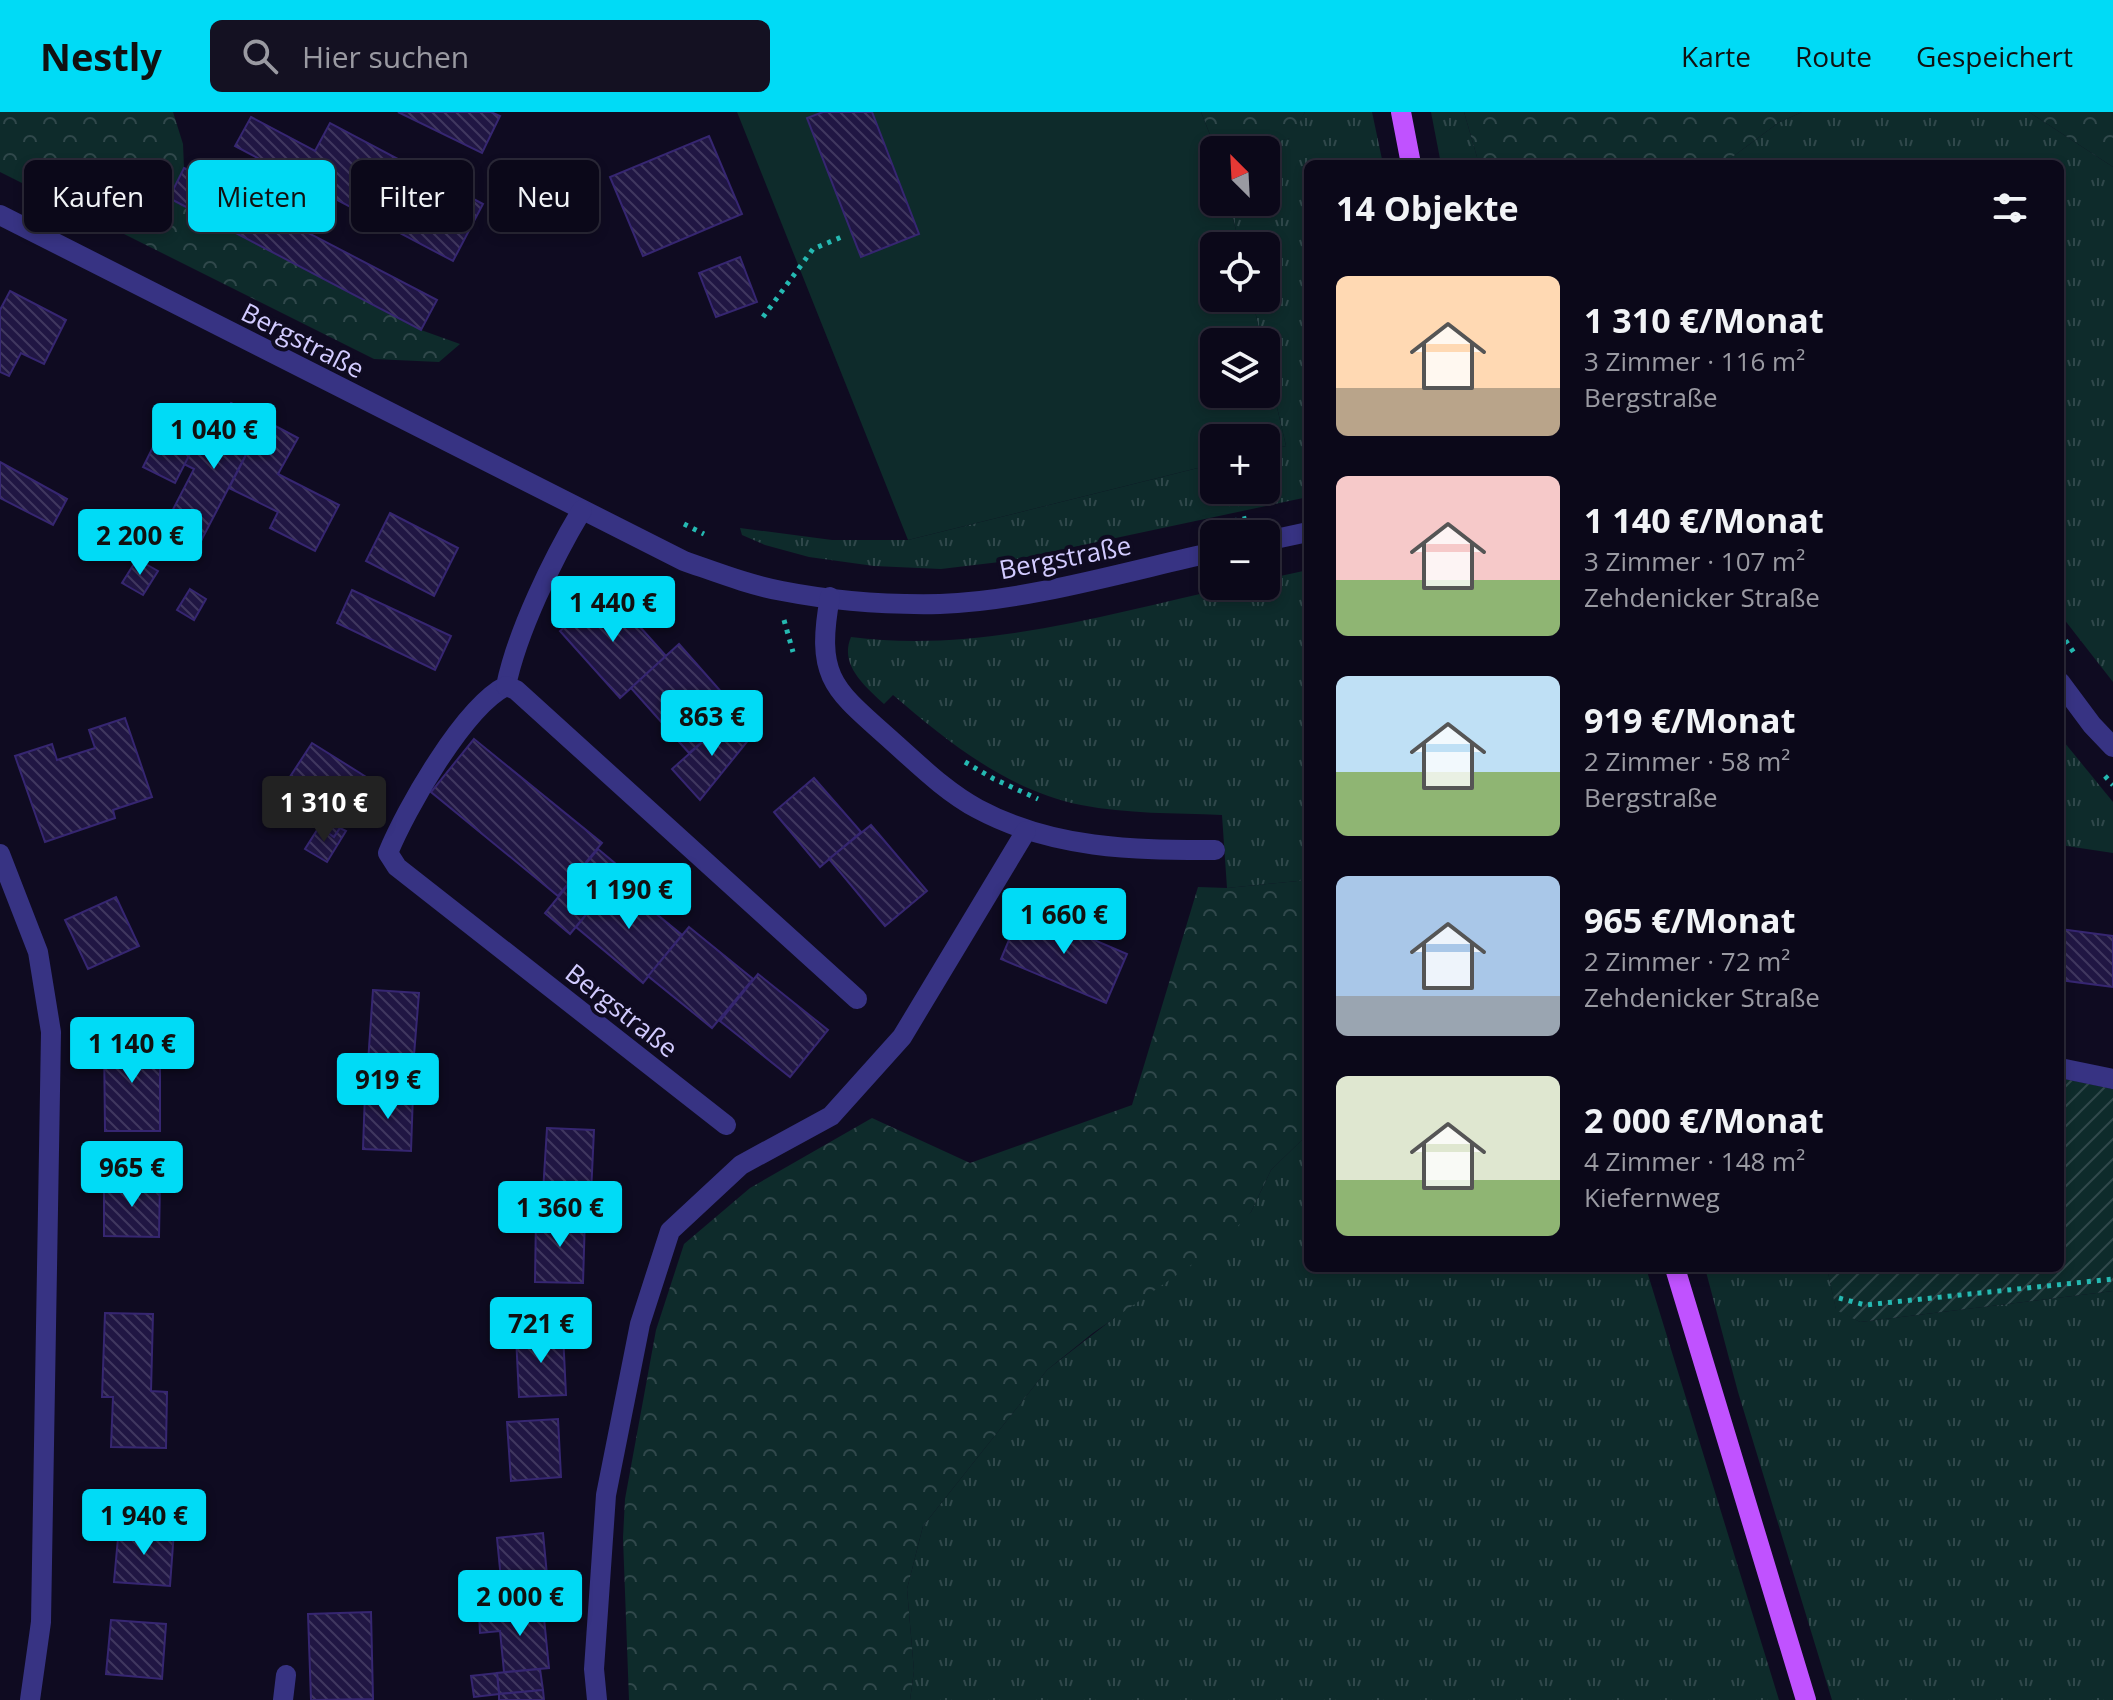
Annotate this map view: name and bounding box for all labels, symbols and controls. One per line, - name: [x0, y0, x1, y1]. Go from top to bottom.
- search box: [210, 20, 770, 92]
- text: Nestly: [40, 30, 162, 82]
- icon: search: [238, 34, 282, 78]
- text: Hier suchen: [302, 36, 469, 77]
- text: Karte: [1681, 37, 1751, 75]
- text: Route: [1795, 37, 1872, 75]
- text: Gespeichert: [1916, 37, 2073, 75]
- north arrow: [1200, 136, 1280, 216]
- map controls: [1200, 136, 1280, 600]
- chip: Kaufen: [24, 160, 172, 232]
- chip: Mieten: [188, 160, 335, 232]
- chip: Filter: [351, 160, 473, 232]
- chip: Neu: [489, 160, 599, 232]
- text: 14 Objekte: [1336, 185, 1519, 231]
- icon: filters: [1988, 186, 2032, 230]
- button: locate: [1200, 232, 1280, 312]
- street label: Bergstraße: [235, 294, 371, 386]
- text: 1 310 €/Monat: [1584, 297, 1824, 343]
- icon: home: [1400, 308, 1496, 404]
- button: layers: [1200, 328, 1280, 408]
- text: 3 Zimmer · 116 m²: [1584, 343, 1805, 379]
- text: Bergstraße: [1584, 379, 1718, 415]
- pin: 1 040 €: [140, 403, 288, 471]
- text: 1 040 €: [170, 411, 258, 447]
- button: +: [1200, 424, 1280, 504]
- text: 1 140 €/Monat: [1584, 497, 1824, 543]
- icon: home: [1400, 508, 1496, 604]
- pin: 2 200 €: [66, 509, 214, 577]
- text: 2 200 €: [96, 517, 184, 553]
- button: −: [1200, 520, 1280, 600]
- street label: Bergstraße: [996, 527, 1134, 587]
- text: 3 Zimmer · 107 m²: [1584, 543, 1805, 579]
- pin: 1 440 €: [539, 576, 687, 644]
- text: Zehdenicker Straße: [1584, 579, 1820, 615]
- text: 1 440 €: [569, 584, 657, 620]
- pin: 863 €: [656, 690, 768, 758]
- text: 919 €/Monat: [1584, 697, 1795, 743]
- text: 863 €: [679, 698, 745, 734]
- icon: home: [1400, 708, 1496, 804]
- text: 2 Zimmer · 58 m²: [1584, 743, 1790, 779]
- pin: 1 310 €: [250, 776, 398, 844]
- text: Bergstraße: [1584, 779, 1718, 815]
- text: 1 310 €: [280, 784, 368, 820]
- pin: 1 190 €: [555, 863, 703, 931]
- text: 1 190 €: [585, 871, 673, 907]
- pin: 1 660 €: [990, 888, 1138, 956]
- text: 1 660 €: [1020, 896, 1108, 932]
- text: 965 €/Monat: [1584, 897, 1795, 943]
- icon: home: [1400, 908, 1496, 1004]
- text: 2 Zimmer · 72 m²: [1584, 943, 1790, 979]
- street label: Bergstraße: [558, 955, 686, 1065]
- text: Zehdenicker Straße: [1584, 979, 1820, 1015]
- pin: 1 140 €: [58, 1017, 206, 1085]
- text: 1 140 €: [88, 1025, 176, 1061]
- pin: 919 €: [332, 1053, 444, 1121]
- text: 919 €: [355, 1061, 421, 1097]
- text: 2 000 €/Monat: [1584, 1097, 1824, 1143]
- icon: home: [1400, 1108, 1496, 1204]
- pin: 965 €: [76, 1141, 188, 1209]
- text: 4 Zimmer · 148 m²: [1584, 1143, 1805, 1179]
- text: 965 €: [99, 1149, 165, 1185]
- text: Kiefernweg: [1584, 1179, 1720, 1215]
- pin: 1 360 €: [486, 1181, 634, 1249]
- text: 1 360 €: [516, 1189, 604, 1225]
- pin: 721 €: [485, 1297, 597, 1365]
- text: 721 €: [508, 1305, 574, 1341]
- pin: 1 940 €: [70, 1489, 218, 1557]
- text: 1 940 €: [100, 1497, 188, 1533]
- pin: 2 000 €: [446, 1570, 594, 1638]
- text: 2 000 €: [476, 1578, 564, 1614]

